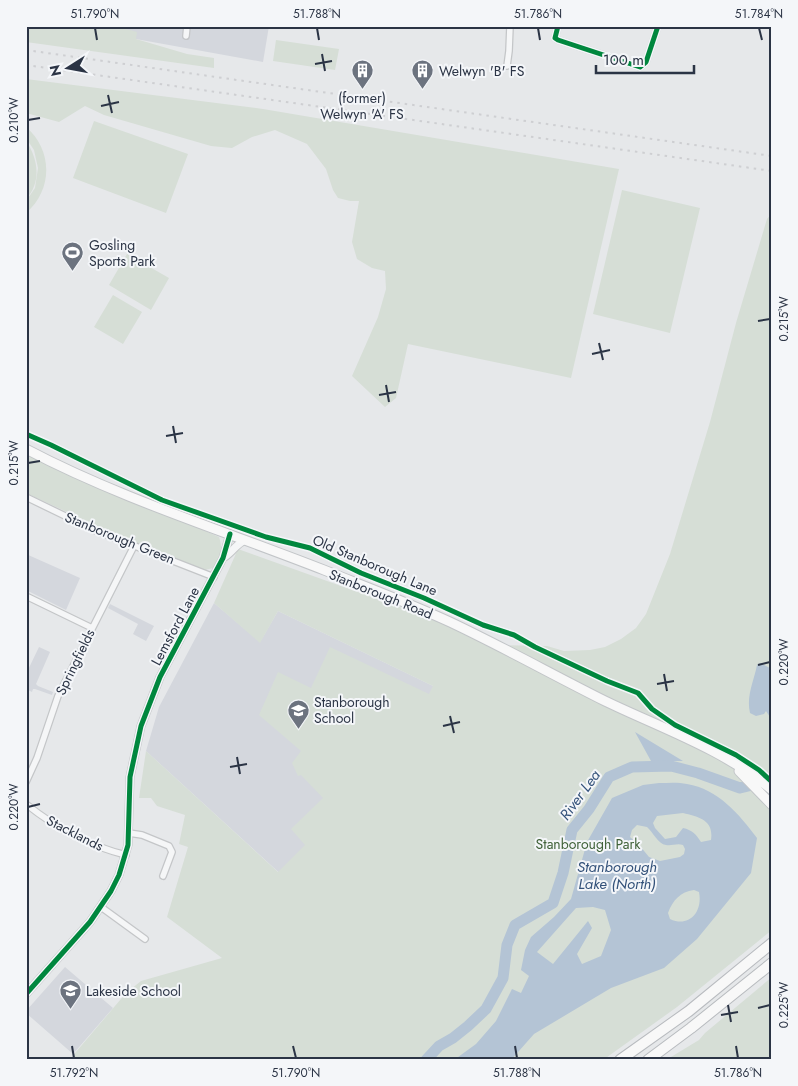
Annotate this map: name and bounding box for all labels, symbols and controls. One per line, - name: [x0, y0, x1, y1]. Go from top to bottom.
- text: 51.790°N: [71, 5, 119, 23]
- text: 51.788°N: [293, 5, 341, 23]
- text: 51.786°N: [514, 5, 562, 23]
- text: 51.784°N: [735, 5, 783, 23]
- north arrow: [42, 42, 92, 92]
- scale bar: [596, 42, 693, 74]
- text: 100 m: [603, 49, 644, 71]
- building icon: (former) Welwyn 'A' FS: [350, 58, 374, 89]
- building icon: Welwyn 'B' FS: [411, 59, 435, 90]
- place label: Welwyn 'B' FS: [439, 61, 525, 81]
- text: N: [44, 63, 66, 78]
- place label: (former) Welwyn 'A' FS: [320, 88, 404, 124]
- text: 0.210°W: [5, 97, 23, 143]
- place label: Gosling Sports Park: [89, 235, 156, 271]
- sports icon: Gosling Sports Park: [61, 241, 85, 272]
- text: 0.215°W: [775, 296, 793, 342]
- text: 0.215°W: [5, 440, 23, 486]
- street label: Stanborough Green: [62, 507, 178, 569]
- street label: Old Stanborough Lane: [309, 530, 441, 600]
- street label: Stanborough Road: [326, 564, 436, 624]
- street label: Lemsford Lane: [146, 583, 204, 669]
- street label: Springfields: [50, 625, 100, 698]
- text: 0.220°W: [775, 638, 793, 685]
- place label: Stanborough School: [314, 692, 390, 728]
- school or university icon: Stanborough School: [286, 698, 310, 729]
- water label: River Lea: [554, 765, 606, 825]
- text: 0.220°W: [5, 783, 23, 830]
- street label: Stacklands: [43, 810, 107, 856]
- park label: Stanborough Park: [536, 834, 641, 854]
- water label: Stanborough Lake (North): [577, 856, 657, 895]
- school or university icon: Lakeside School: [58, 979, 82, 1010]
- place label: Lakeside School: [86, 981, 181, 1001]
- text: 0.225°W: [775, 982, 793, 1028]
- text: 51.792°N: [50, 1064, 98, 1082]
- text: 51.790°N: [272, 1064, 320, 1082]
- text: 51.788°N: [493, 1064, 541, 1082]
- text: 51.786°N: [714, 1064, 762, 1082]

